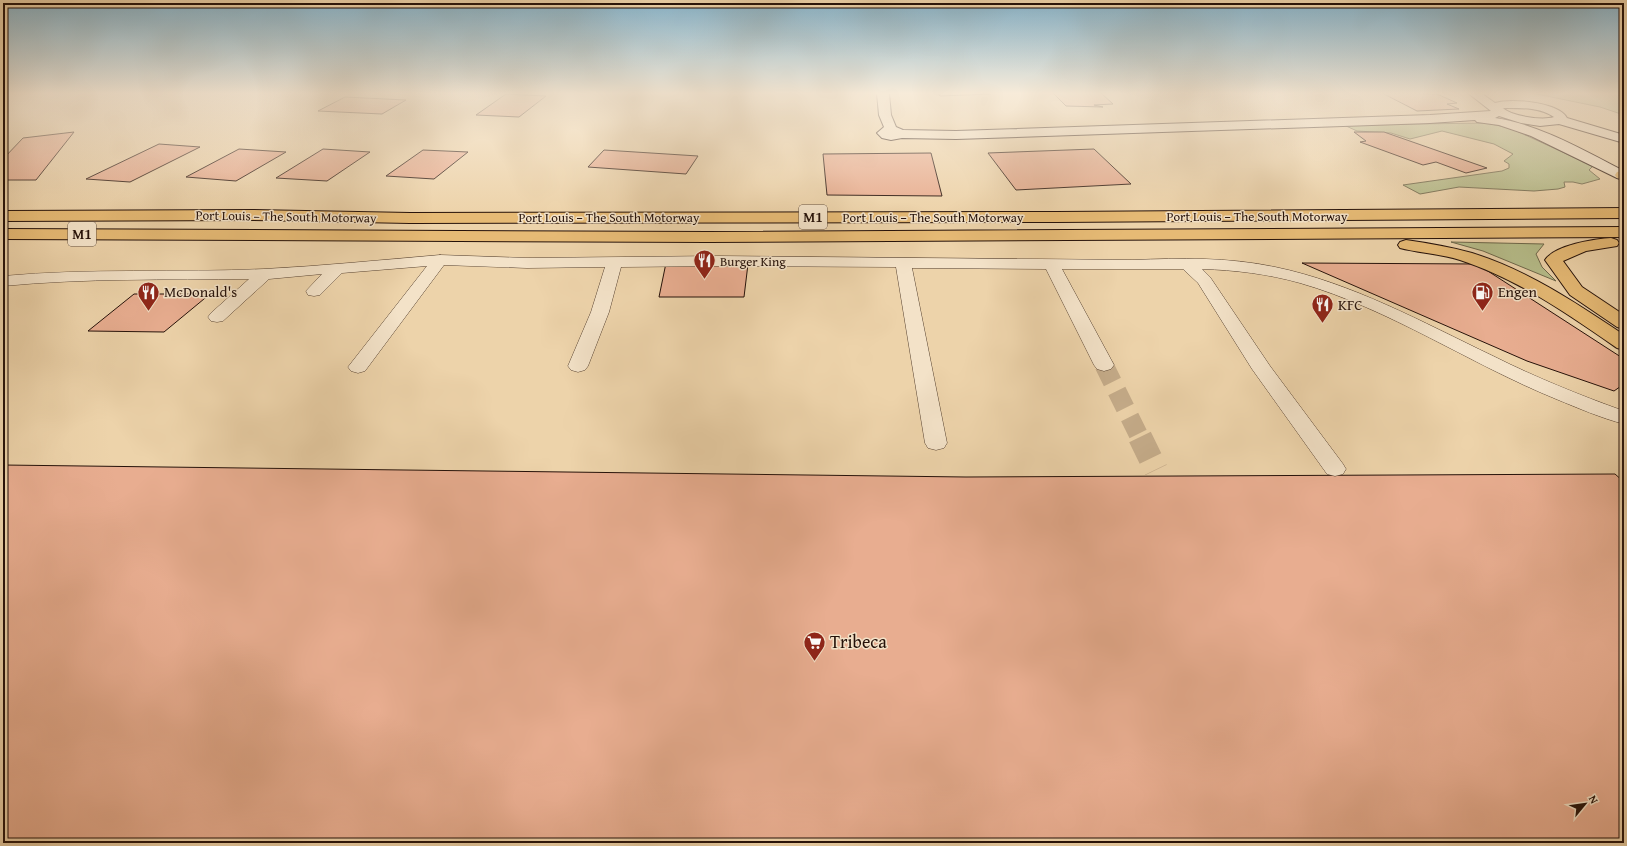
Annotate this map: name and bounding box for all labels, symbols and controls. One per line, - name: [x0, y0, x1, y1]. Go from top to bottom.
- street label: Port Louis – The South Motorway: [195, 205, 377, 228]
- road number: M1: [799, 205, 827, 229]
- street label: Port Louis – The South Motorway: [1167, 207, 1348, 226]
- street label: Port Louis – The South Motorway: [519, 208, 700, 227]
- street label: Port Louis – The South Motorway: [843, 208, 1024, 227]
- road number: M1: [68, 222, 96, 246]
- restaurant icon: Burger King: [691, 248, 717, 281]
- place label: Burger King: [720, 252, 786, 271]
- restaurant icon: McDonald's: [136, 279, 162, 312]
- fuel station icon: Engen: [1469, 279, 1495, 312]
- place label: McDonald's: [164, 281, 237, 302]
- place label: Engen: [1498, 281, 1538, 302]
- restaurant icon: KFC: [1309, 292, 1335, 325]
- place label: KFC: [1338, 294, 1362, 315]
- place label: Tribeca: [830, 628, 887, 655]
- supermarket icon: Tribeca: [801, 629, 827, 662]
- north arrow: [1565, 784, 1605, 824]
- text: N: [1585, 792, 1603, 807]

